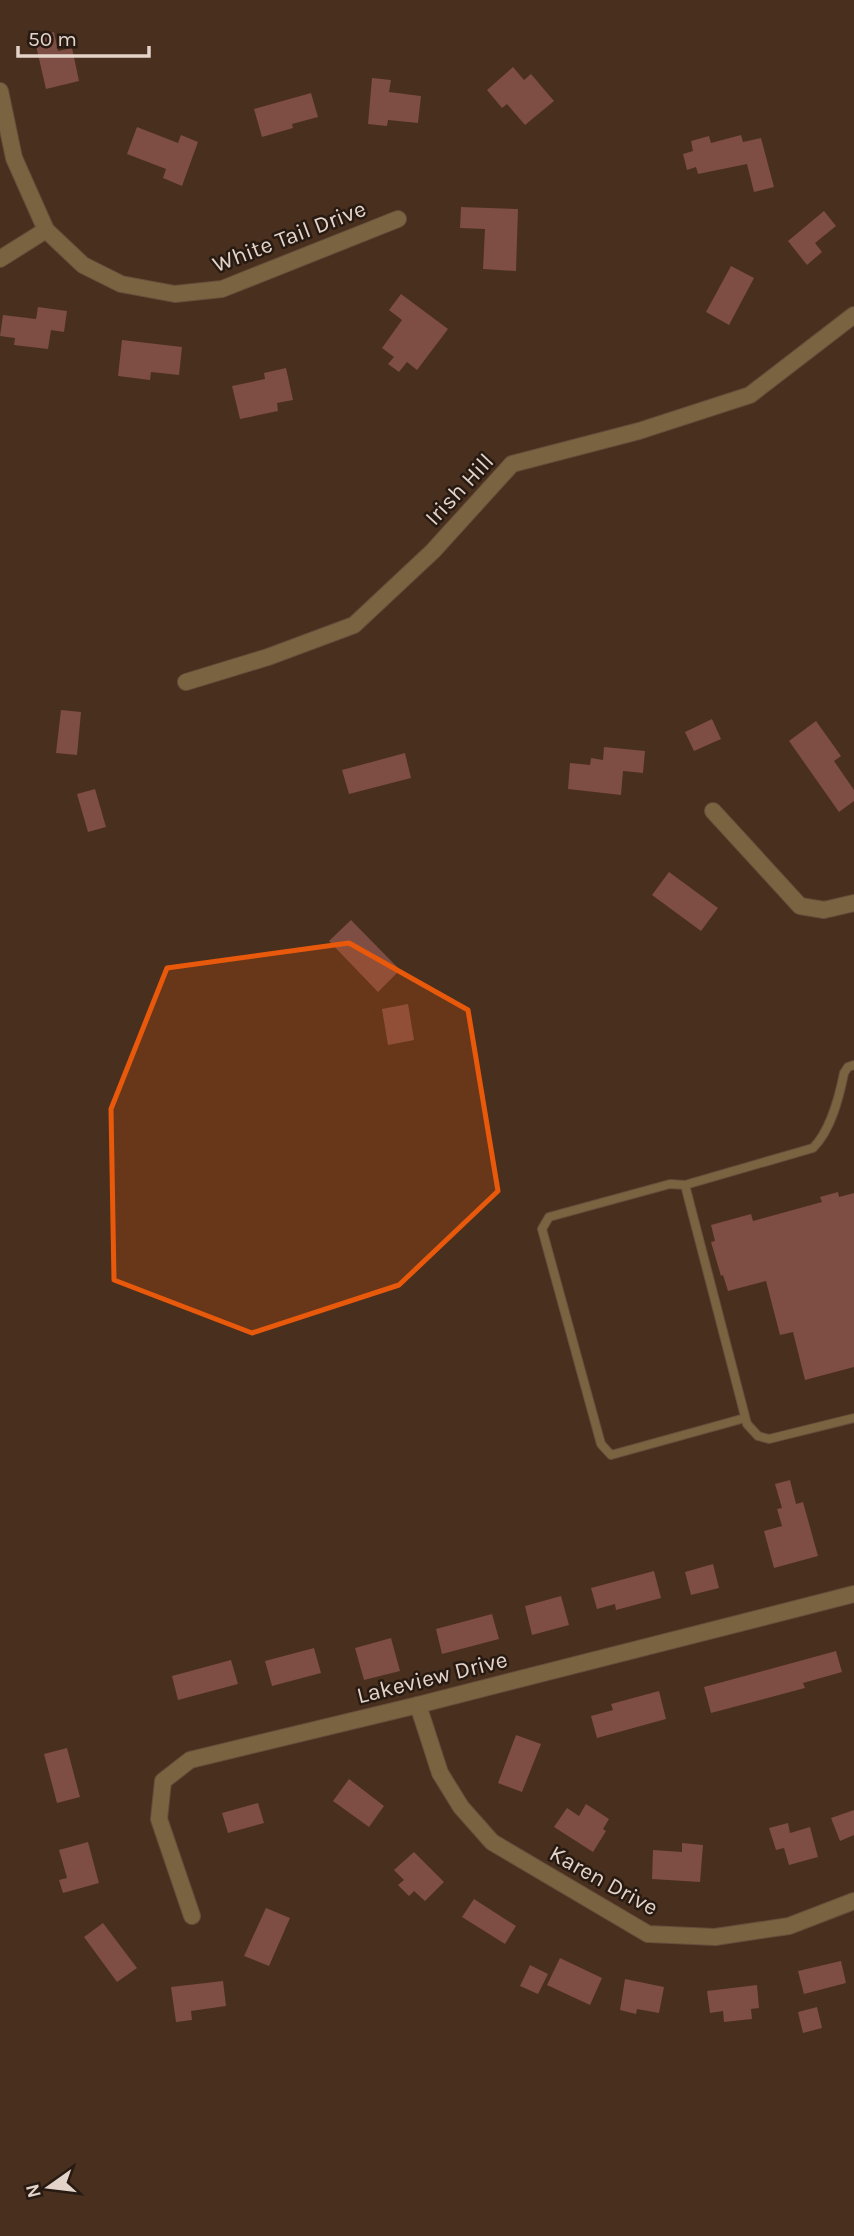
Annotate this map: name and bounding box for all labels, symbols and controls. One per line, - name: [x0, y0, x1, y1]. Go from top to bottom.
- scale bar: [18, 14, 149, 58]
- text: 50 m: [28, 27, 77, 51]
- street label: White Tail Drive: [209, 195, 370, 278]
- street label: Irish Hill: [419, 448, 499, 531]
- street label: Lakeview Drive: [354, 1646, 510, 1709]
- street label: Karen Drive: [545, 1840, 663, 1921]
- north arrow: [14, 2152, 84, 2222]
- text: N: [21, 2182, 46, 2200]

